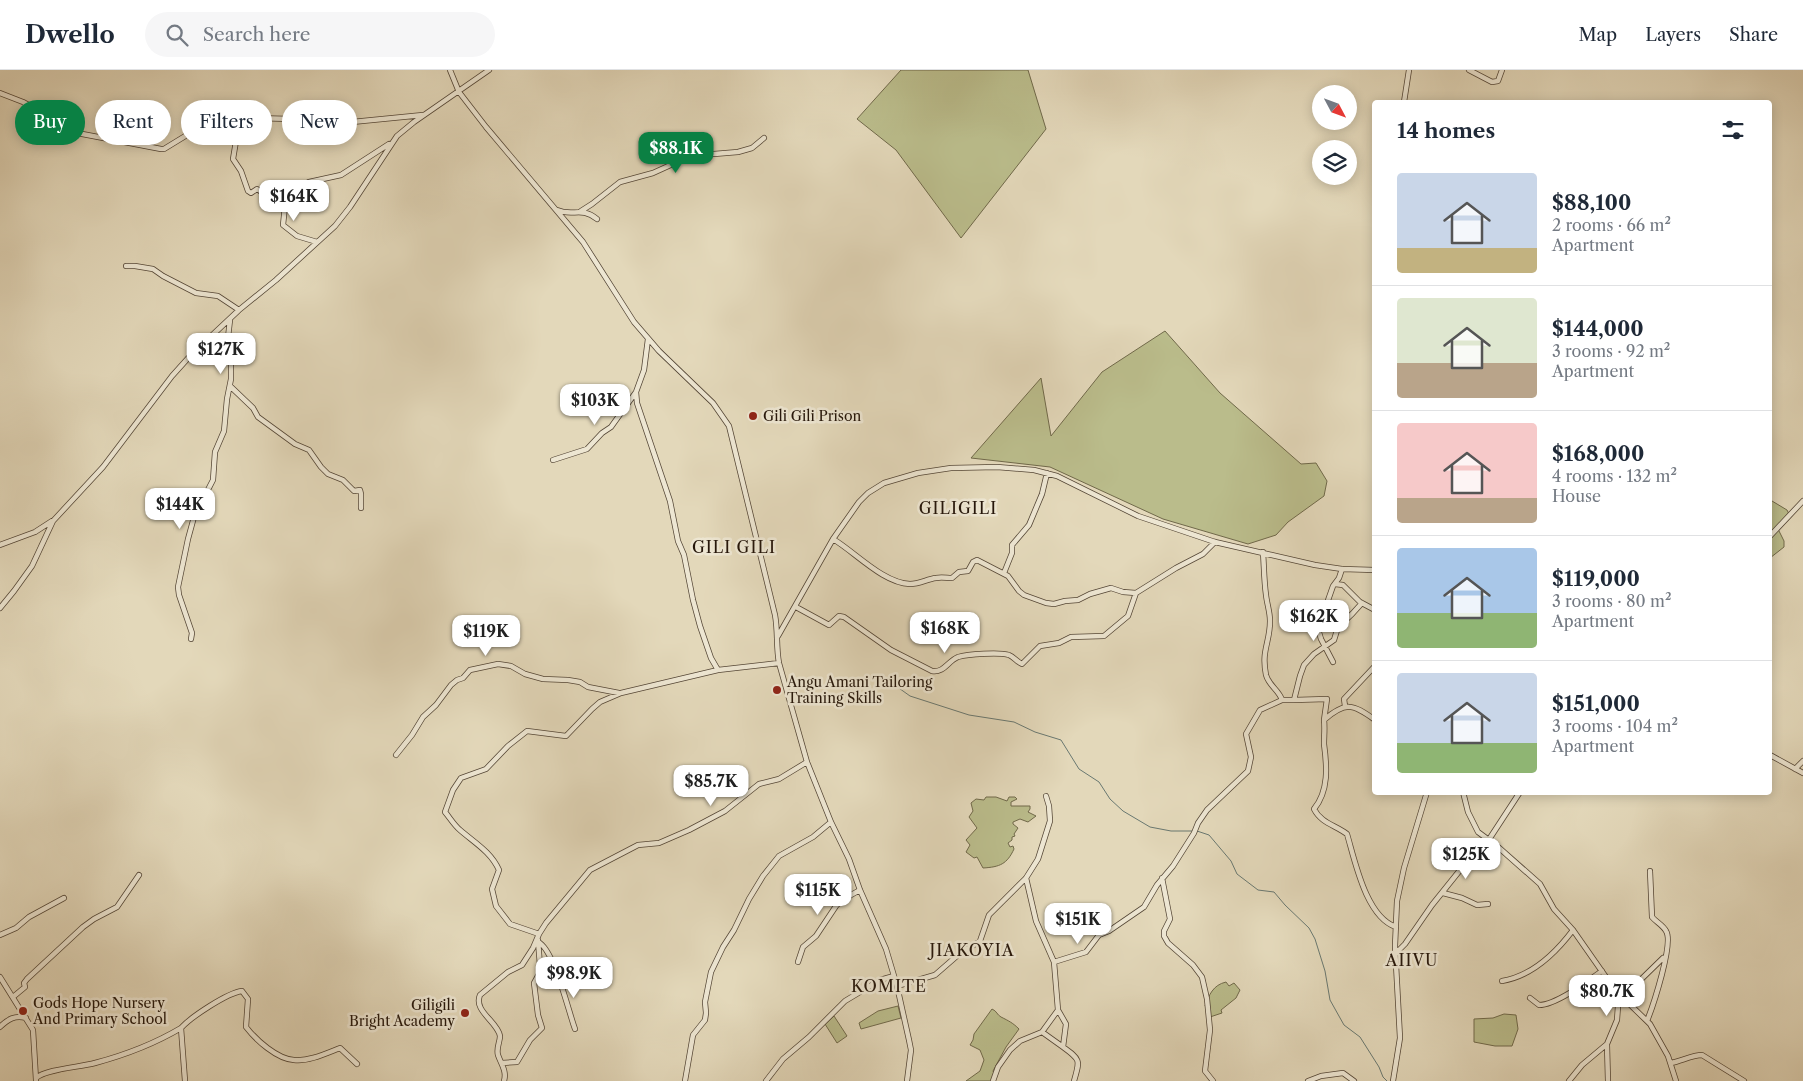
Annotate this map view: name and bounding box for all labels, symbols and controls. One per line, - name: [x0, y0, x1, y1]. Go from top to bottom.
- search box: [145, 12, 495, 57]
- text: Dwello: [25, 20, 115, 49]
- icon: search: [163, 21, 191, 49]
- text: Search here: [203, 23, 310, 46]
- text: Map: [1579, 24, 1617, 46]
- text: Layers: [1645, 24, 1701, 46]
- text: Share: [1729, 24, 1778, 46]
- north arrow: [1312, 85, 1358, 130]
- map controls: [1312, 85, 1357, 185]
- chip: Buy: [15, 100, 85, 145]
- chip: Rent: [95, 100, 171, 145]
- chip: Filters: [181, 100, 272, 145]
- chip: New: [282, 100, 357, 145]
- icon: filters: [1719, 116, 1747, 144]
- text: 14 homes: [1397, 118, 1495, 143]
- pin: $88.1K: [635, 132, 717, 174]
- text: $88.1K: [649, 138, 703, 158]
- button: layers: [1312, 140, 1357, 185]
- pin: $164K: [259, 180, 329, 222]
- text: $164K: [270, 186, 318, 206]
- text: $88,100: [1552, 190, 1631, 215]
- icon: home: [1437, 193, 1497, 253]
- text: 2 rooms · 66 m²: [1552, 215, 1671, 235]
- text: Apartment: [1552, 235, 1634, 255]
- text: $144,000: [1552, 316, 1644, 341]
- icon: home: [1437, 318, 1497, 378]
- pin: $127K: [186, 332, 256, 375]
- text: $127K: [198, 339, 244, 359]
- text: 3 rooms · 92 m²: [1552, 341, 1670, 361]
- text: Apartment: [1552, 361, 1634, 381]
- pin: $103K: [560, 384, 630, 426]
- text: $103K: [571, 390, 619, 410]
- place label: Gili Gili Prison: [763, 407, 861, 425]
- marker: Gili Gili Prison: [747, 410, 759, 422]
- text: $168,000: [1552, 441, 1644, 466]
- icon: home: [1437, 443, 1497, 503]
- text: 4 rooms · 132 m²: [1552, 466, 1677, 486]
- text: House: [1552, 486, 1601, 506]
- pin: $144K: [145, 488, 215, 530]
- text: $144K: [156, 494, 204, 514]
- district label: GILIGILI: [919, 498, 997, 518]
- district label: GILI GILI: [692, 537, 776, 557]
- text: $119,000: [1552, 566, 1640, 591]
- icon: home: [1437, 568, 1497, 628]
- text: 3 rooms · 80 m²: [1552, 591, 1671, 611]
- pin: $162K: [1279, 600, 1349, 642]
- text: $162K: [1290, 606, 1338, 626]
- text: Apartment: [1552, 611, 1634, 631]
- pin: $168K: [910, 612, 980, 654]
- pin: $119K: [451, 614, 521, 657]
- text: $168K: [921, 618, 969, 638]
- text: $119K: [463, 621, 509, 641]
- place label: Angu Amani Tailoring Training Skills: [786, 673, 933, 707]
- marker: Angu Amani Tailoring Training Skills: [771, 684, 783, 696]
- text: $151,000: [1552, 691, 1640, 716]
- icon: home: [1437, 693, 1497, 753]
- text: 3 rooms · 104 m²: [1552, 716, 1678, 736]
- text: Apartment: [1552, 736, 1634, 756]
- pin: $85.7K: [670, 764, 752, 807]
- text: $85.7K: [685, 771, 737, 791]
- pin: $125K: [1431, 838, 1501, 880]
- text: $125K: [1442, 844, 1490, 864]
- pin: $115K: [783, 874, 853, 916]
- text: $115K: [796, 880, 840, 900]
- pin: $151K: [1043, 902, 1113, 945]
- text: $151K: [1056, 909, 1100, 929]
- district label: JIAKOYIA: [926, 940, 1015, 960]
- district label: AIIVU: [1385, 950, 1438, 970]
- pin: $98.9K: [533, 956, 615, 999]
- text: $98.9K: [547, 963, 601, 983]
- pin: $80.7K: [1566, 974, 1648, 1017]
- district label: KOMITE: [851, 976, 927, 996]
- text: $80.7K: [1580, 981, 1634, 1001]
- place label: Gods Hope Nursery And Primary School: [32, 994, 167, 1028]
- place label: Giligili Bright Academy: [349, 996, 455, 1030]
- marker: Gods Hope Nursery And Primary School: [17, 1005, 29, 1017]
- marker: Giligili Bright Academy: [459, 1007, 471, 1019]

